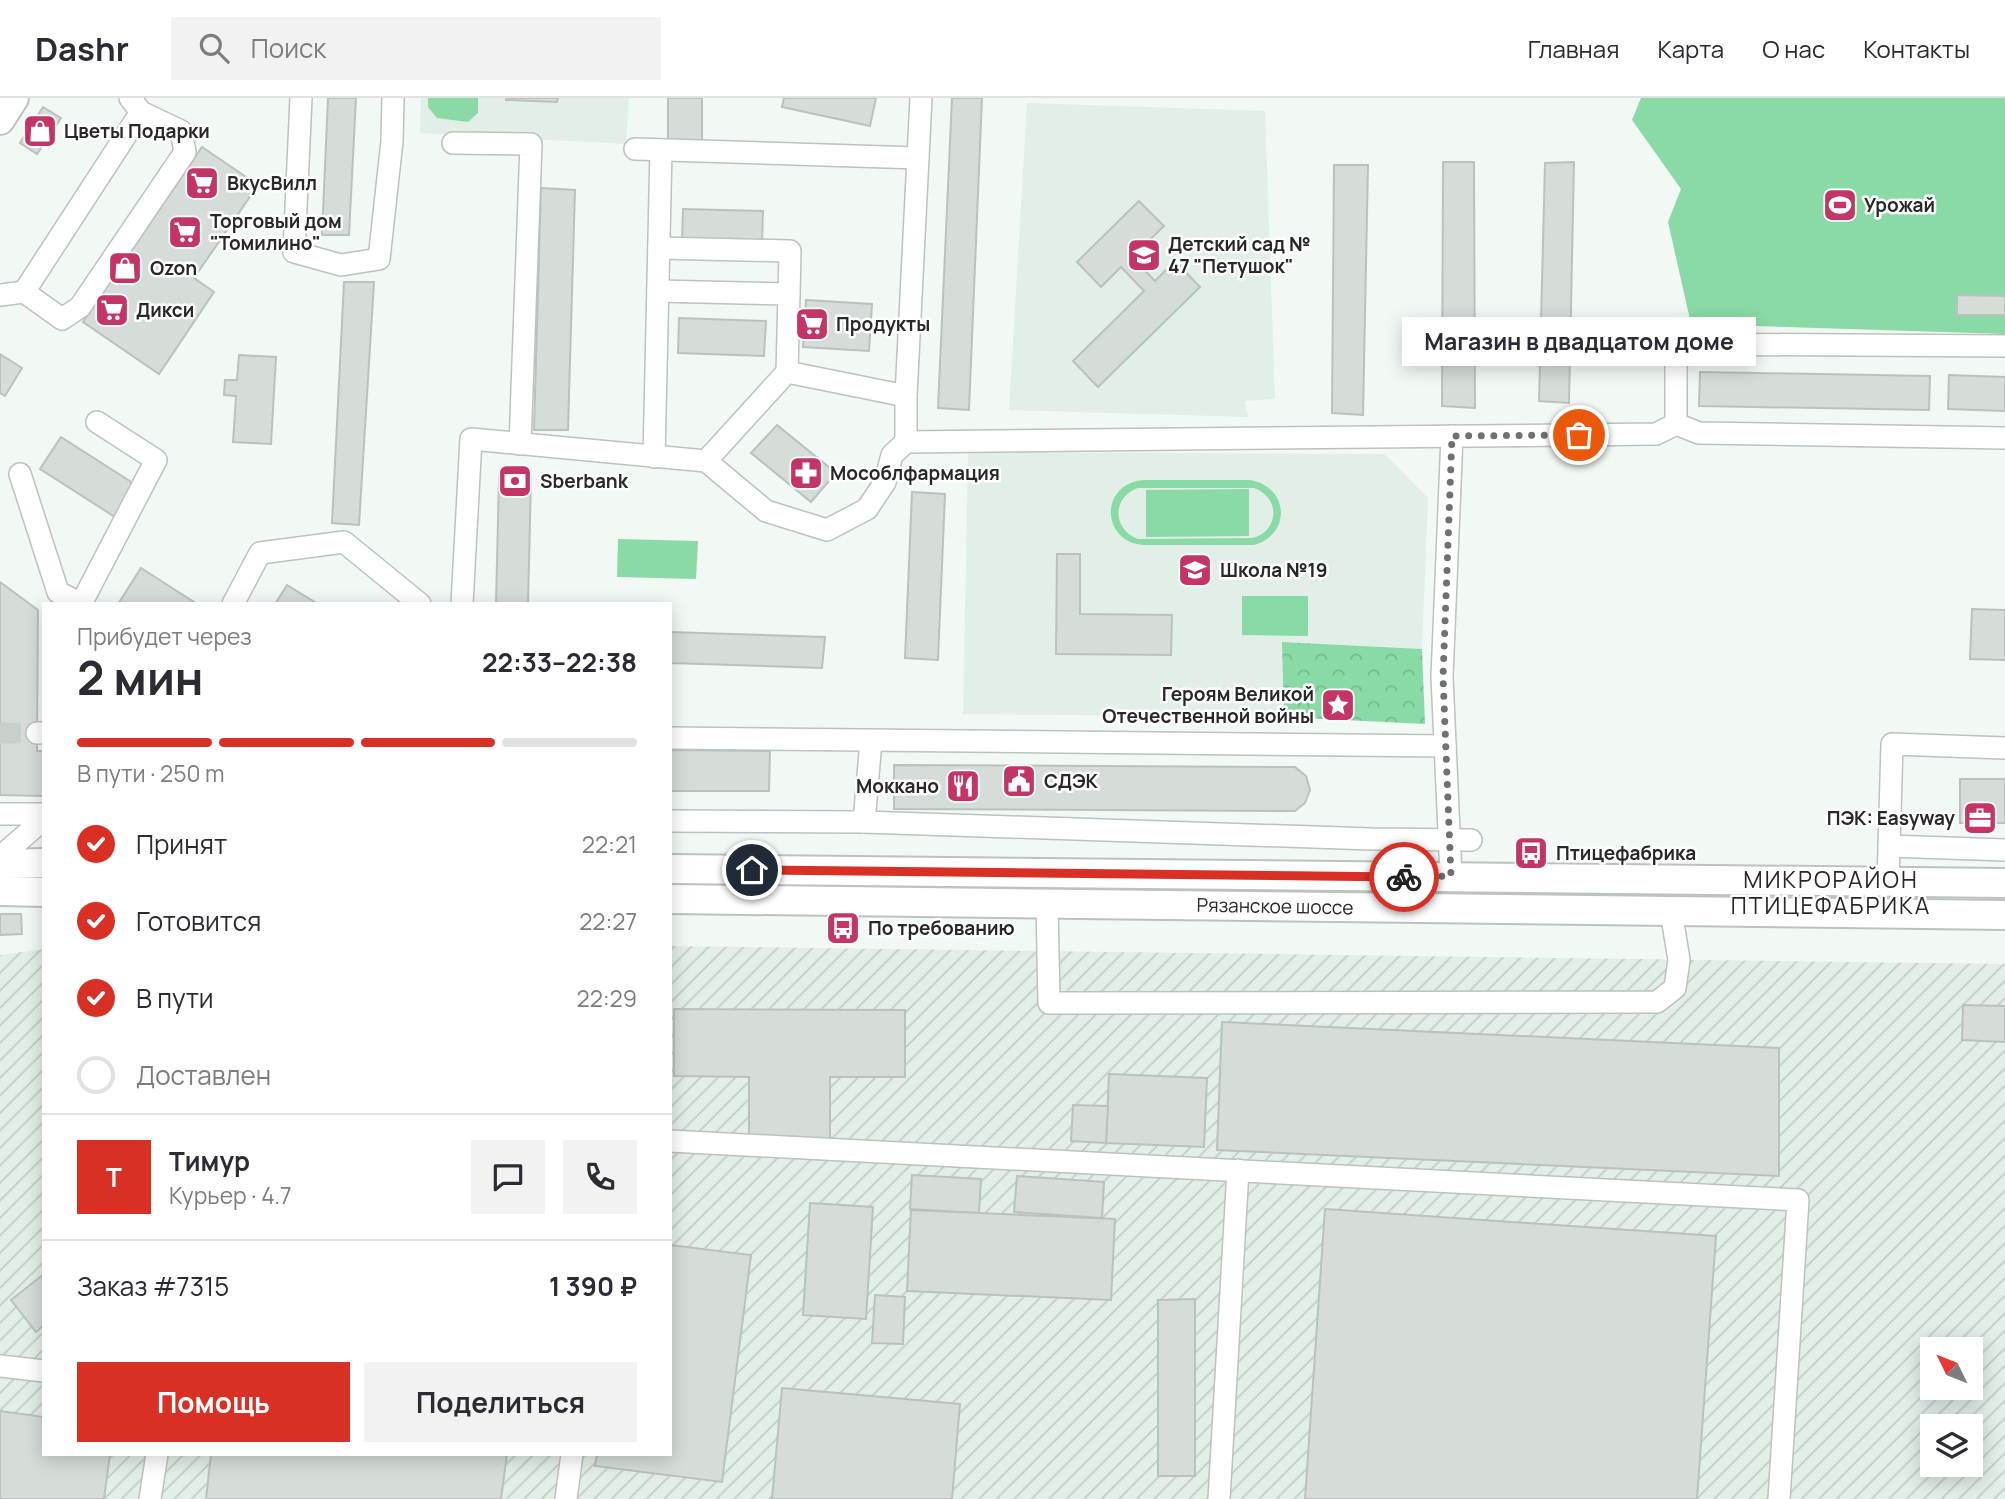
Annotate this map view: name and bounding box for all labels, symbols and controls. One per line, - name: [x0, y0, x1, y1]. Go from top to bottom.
- search box: [171, 17, 661, 80]
- text: Dashr: [35, 26, 129, 71]
- icon: search: [195, 29, 233, 67]
- text: Поиск: [251, 30, 326, 66]
- text: Главная: [1528, 32, 1619, 65]
- text: Карта: [1657, 32, 1724, 65]
- text: О нас: [1762, 32, 1825, 65]
- text: Контакты: [1863, 32, 1970, 65]
- shop icon: Цветы Подарки: [21, 112, 59, 150]
- place label: Цветы Подарки: [64, 118, 210, 144]
- supermarket icon: ВкусВилл: [183, 164, 221, 202]
- place label: ВкусВилл: [227, 170, 317, 196]
- sports icon: Урожай: [1821, 186, 1859, 224]
- place label: Урожай: [1864, 192, 1935, 218]
- place label: Торговый дом "Томилино": [210, 208, 342, 256]
- supermarket icon: Торговый дом "Томилино": [166, 213, 204, 251]
- place label: Детский сад № 47 "Петушок": [1168, 231, 1310, 279]
- school or university icon: Детский сад № 47 "Петушок": [1125, 236, 1163, 274]
- shop icon: Ozon: [106, 249, 144, 287]
- place label: Ozon: [150, 255, 197, 281]
- supermarket icon: Дикси: [93, 291, 131, 329]
- place label: Дикси: [136, 297, 194, 323]
- supermarket icon: Продукты: [793, 305, 831, 343]
- place label: Продукты: [836, 311, 930, 337]
- callout: Магазин в двадцатом доме: [1402, 316, 1756, 365]
- text: Магазин в двадцатом доме: [1424, 325, 1734, 357]
- pin: [1549, 405, 1609, 465]
- icon: bag: [1560, 416, 1598, 454]
- pharmacy icon: Мособлфармация: [787, 454, 825, 492]
- place label: Мособлфармация: [830, 460, 1000, 486]
- bank icon: Sberbank: [496, 462, 534, 500]
- place label: Sberbank: [540, 468, 629, 494]
- school or university icon: Школа №19: [1176, 551, 1214, 589]
- place label: Школа №19: [1220, 557, 1328, 583]
- text: Прибудет через: [77, 620, 252, 652]
- text: 22:33–22:38: [482, 644, 637, 680]
- text: 2 мин: [77, 646, 204, 709]
- place label: Героям Великой Отечественной войны: [1102, 681, 1314, 729]
- place icon: Героям Великой Отечественной войны: [1319, 686, 1357, 724]
- text: В пути · 250 m: [77, 757, 225, 789]
- public building icon: СДЭК: [1000, 762, 1038, 800]
- restaurant icon: Моккано: [944, 767, 982, 805]
- place label: СДЭК: [1044, 768, 1099, 794]
- place label: Моккано: [856, 773, 939, 799]
- office icon: ПЭК: Easyway: [1961, 799, 1999, 837]
- place label: ПЭК: Easyway: [1827, 805, 1955, 831]
- icon: check: [77, 825, 115, 863]
- text: Принят: [136, 826, 227, 862]
- text: 22:21: [582, 828, 637, 860]
- bus stop icon: Птицефабрика: [1512, 834, 1550, 872]
- pin: [722, 840, 782, 900]
- place label: Птицефабрика: [1556, 840, 1696, 866]
- courier: [1369, 842, 1439, 912]
- icon: home: [733, 851, 771, 889]
- icon: bike: [1385, 858, 1423, 896]
- district label: МИКРОРАЙОН ПТИЦЕФАБРИКА: [1731, 863, 1931, 921]
- street label: Рязанское шоссе: [1196, 892, 1354, 920]
- icon: check: [77, 902, 115, 940]
- text: Готовится: [136, 903, 261, 939]
- text: 22:27: [579, 905, 637, 937]
- bus stop icon: По требованию: [824, 909, 862, 947]
- place label: По требованию: [868, 915, 1015, 941]
- icon: check: [77, 979, 115, 1017]
- text: В пути: [136, 980, 214, 1016]
- text: 22:29: [577, 982, 637, 1014]
- text: Доставлен: [136, 1057, 271, 1093]
- button: chat: [471, 1140, 545, 1214]
- button: phone: [563, 1140, 637, 1214]
- text: Тимур: [169, 1143, 250, 1179]
- text: Т: [106, 1159, 122, 1195]
- text: Курьер · 4.7: [169, 1179, 292, 1211]
- text: Заказ #7315: [77, 1268, 229, 1304]
- text: 1 390 ₽: [549, 1268, 637, 1304]
- north arrow: [1920, 1337, 1983, 1400]
- map controls: [1920, 1337, 1983, 1477]
- button: Помощь: [77, 1362, 350, 1442]
- button: Поделиться: [364, 1362, 637, 1442]
- button: layers: [1920, 1414, 1983, 1477]

